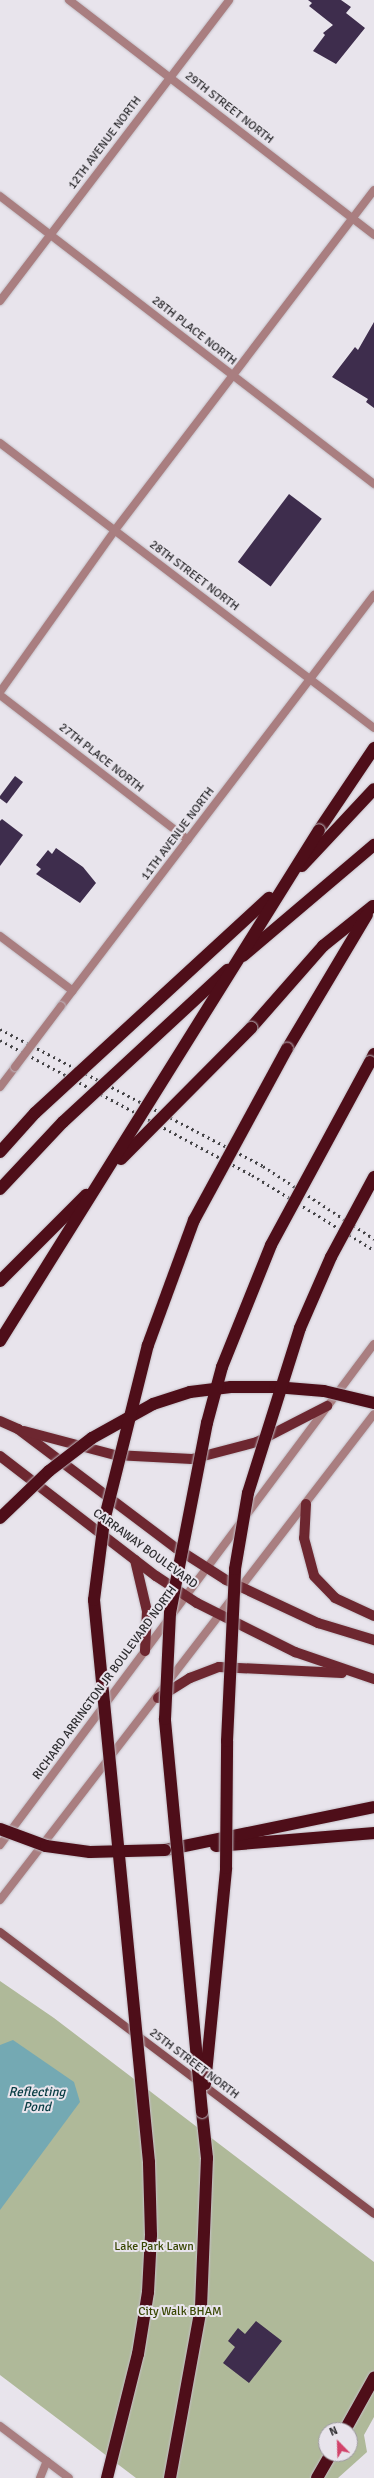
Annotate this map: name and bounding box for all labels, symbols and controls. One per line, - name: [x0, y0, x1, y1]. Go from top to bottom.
- street label: 29TH STREET NORTH: [182, 69, 276, 147]
- street label: 12TH AVENUE NORTH: [65, 94, 145, 192]
- street label: 28TH PLACE NORTH: [149, 293, 239, 369]
- street label: 28TH STREET NORTH: [146, 538, 242, 614]
- street label: 27TH PLACE NORTH: [56, 720, 146, 796]
- street label: 11TH AVENUE NORTH: [138, 785, 218, 883]
- street label: CARRAWAY BOULEVARD: [90, 1506, 200, 1592]
- street label: RICHARD ARRINGTON JR BOULEVARD NORTH: [30, 1583, 180, 1783]
- street label: 25TH STREET NORTH: [146, 2026, 242, 2102]
- water label: Reflecting Pond: [9, 2085, 65, 2116]
- park label: Lake Park Lawn: [114, 2240, 194, 2254]
- park label: City Walk BHAM: [138, 2305, 222, 2319]
- north arrow: [318, 2422, 358, 2462]
- text: N: [327, 2424, 340, 2439]

